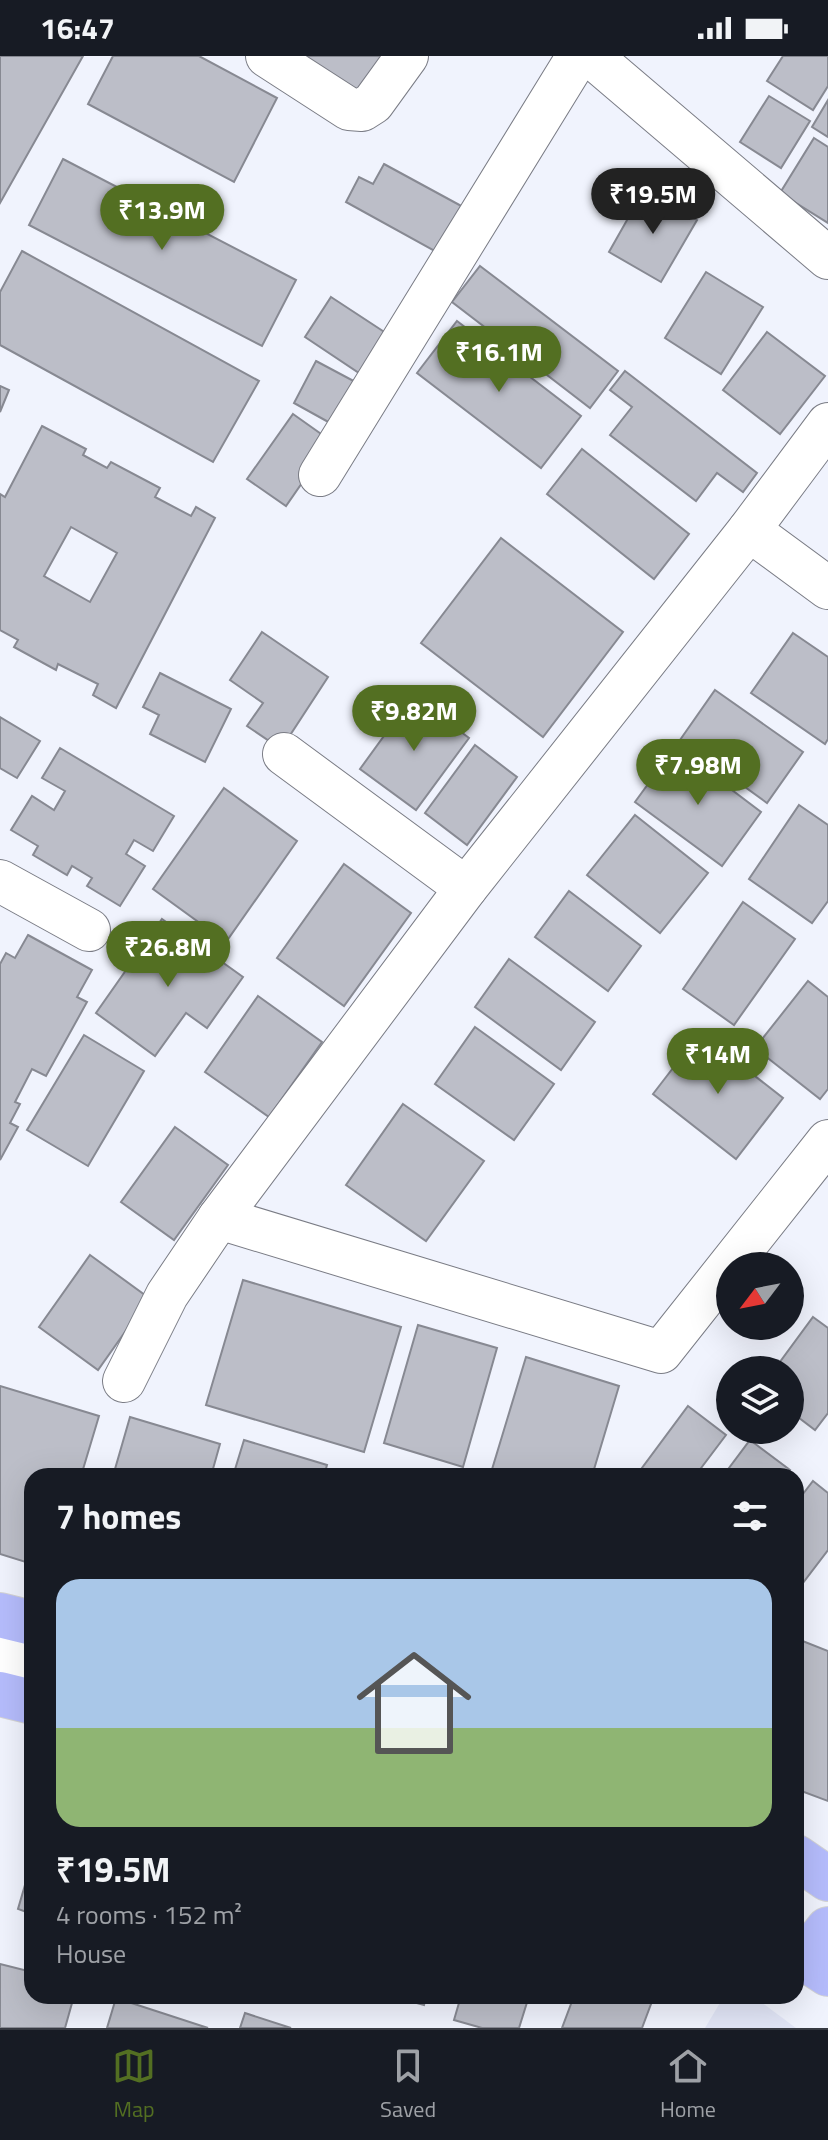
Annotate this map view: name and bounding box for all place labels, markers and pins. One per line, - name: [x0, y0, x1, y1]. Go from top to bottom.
- pin: ₹19.5M: [588, 168, 718, 236]
- pin: ₹13.9M: [97, 184, 227, 252]
- pin: ₹16.1M: [434, 326, 564, 394]
- pin: ₹9.82M: [349, 685, 479, 753]
- pin: ₹7.98M: [633, 739, 763, 807]
- pin: ₹26.8M: [103, 921, 233, 989]
- pin: ₹14M: [671, 1028, 765, 1096]

